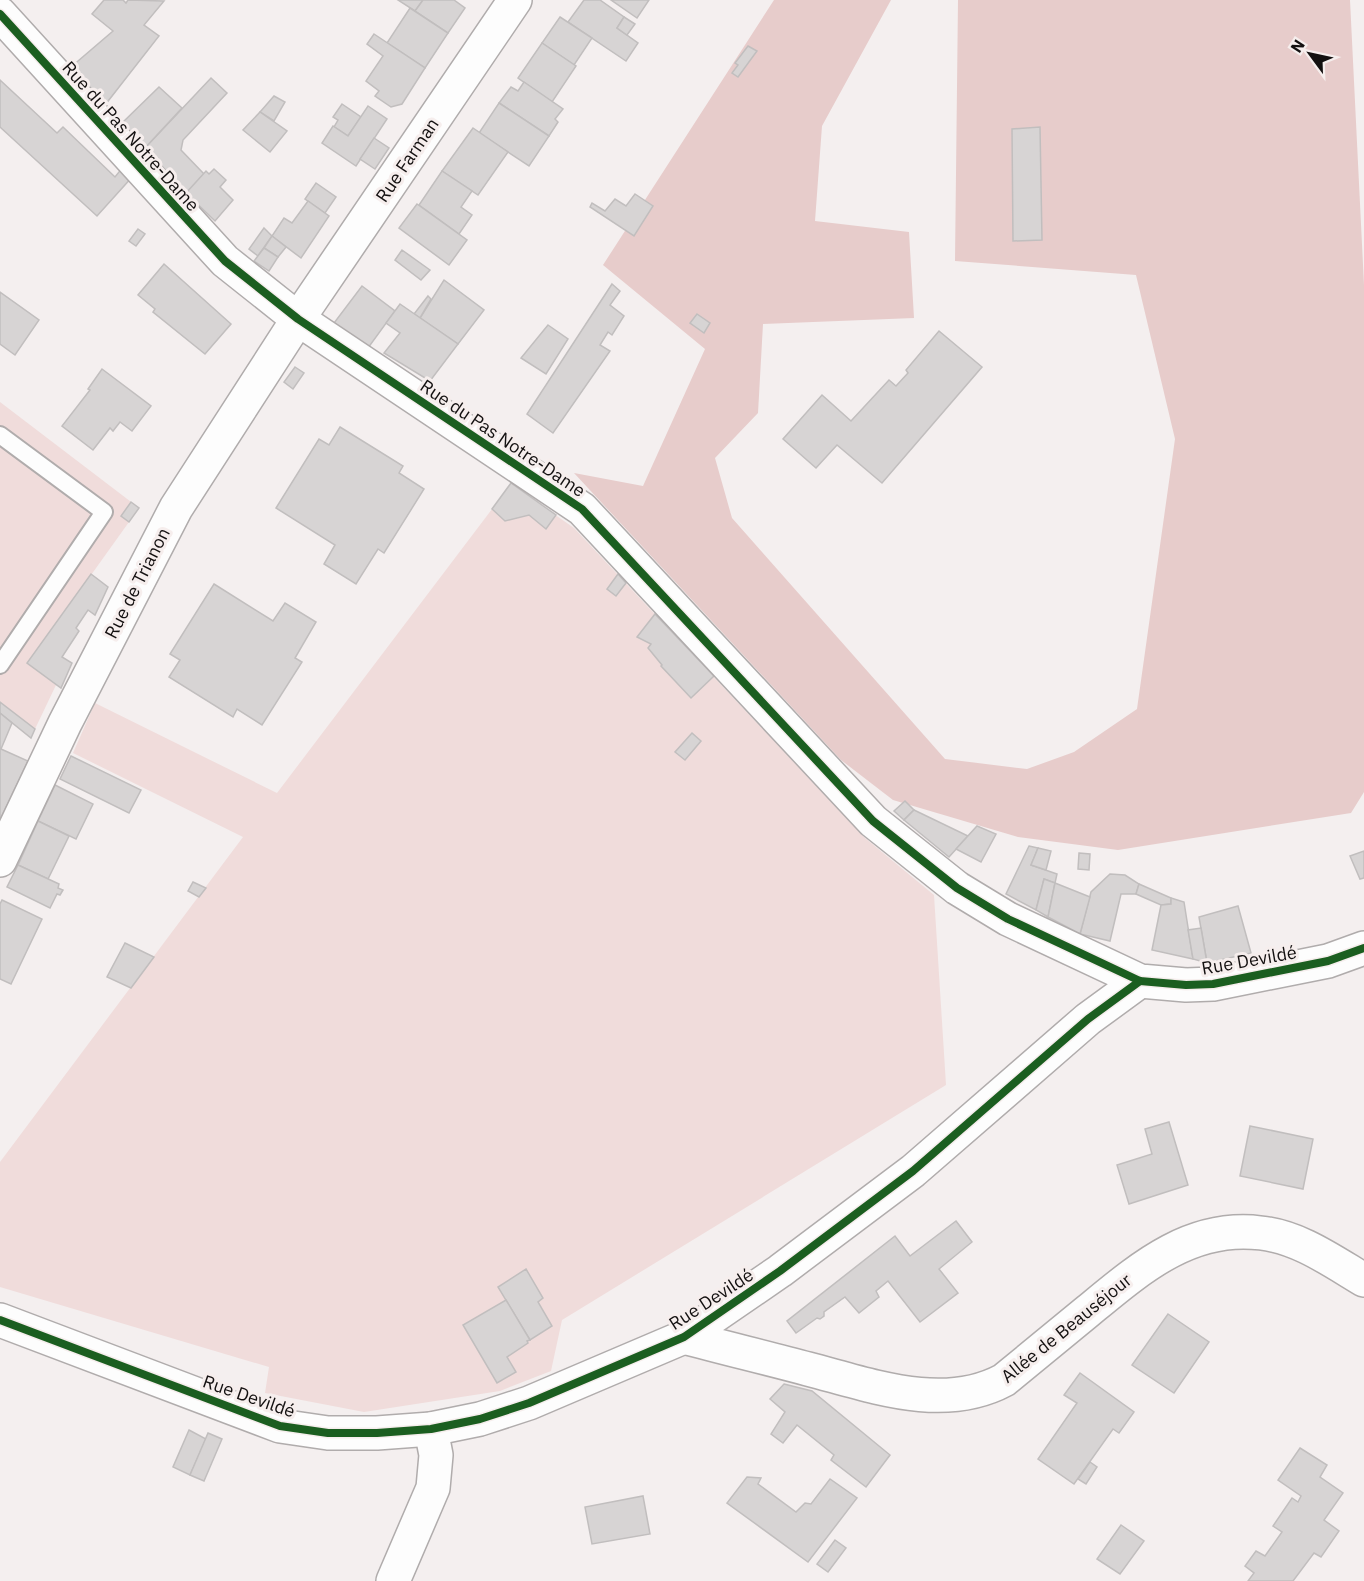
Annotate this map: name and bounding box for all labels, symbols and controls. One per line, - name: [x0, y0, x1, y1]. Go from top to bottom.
- north arrow: [1280, 24, 1340, 84]
- text: N: [1286, 36, 1309, 56]
- street label: Rue du Pas Notre-Dame: [57, 56, 205, 216]
- street label: Rue Farman: [370, 113, 444, 207]
- street label: Rue du Pas Notre-Dame: [416, 374, 590, 502]
- street label: Rue de Trianon: [99, 524, 175, 642]
- street label: Rue Devildé: [1200, 940, 1299, 980]
- street label: Rue Devildé: [664, 1263, 758, 1335]
- street label: Allée de Beauséjour: [996, 1268, 1136, 1388]
- street label: Rue Devildé: [200, 1369, 298, 1423]

